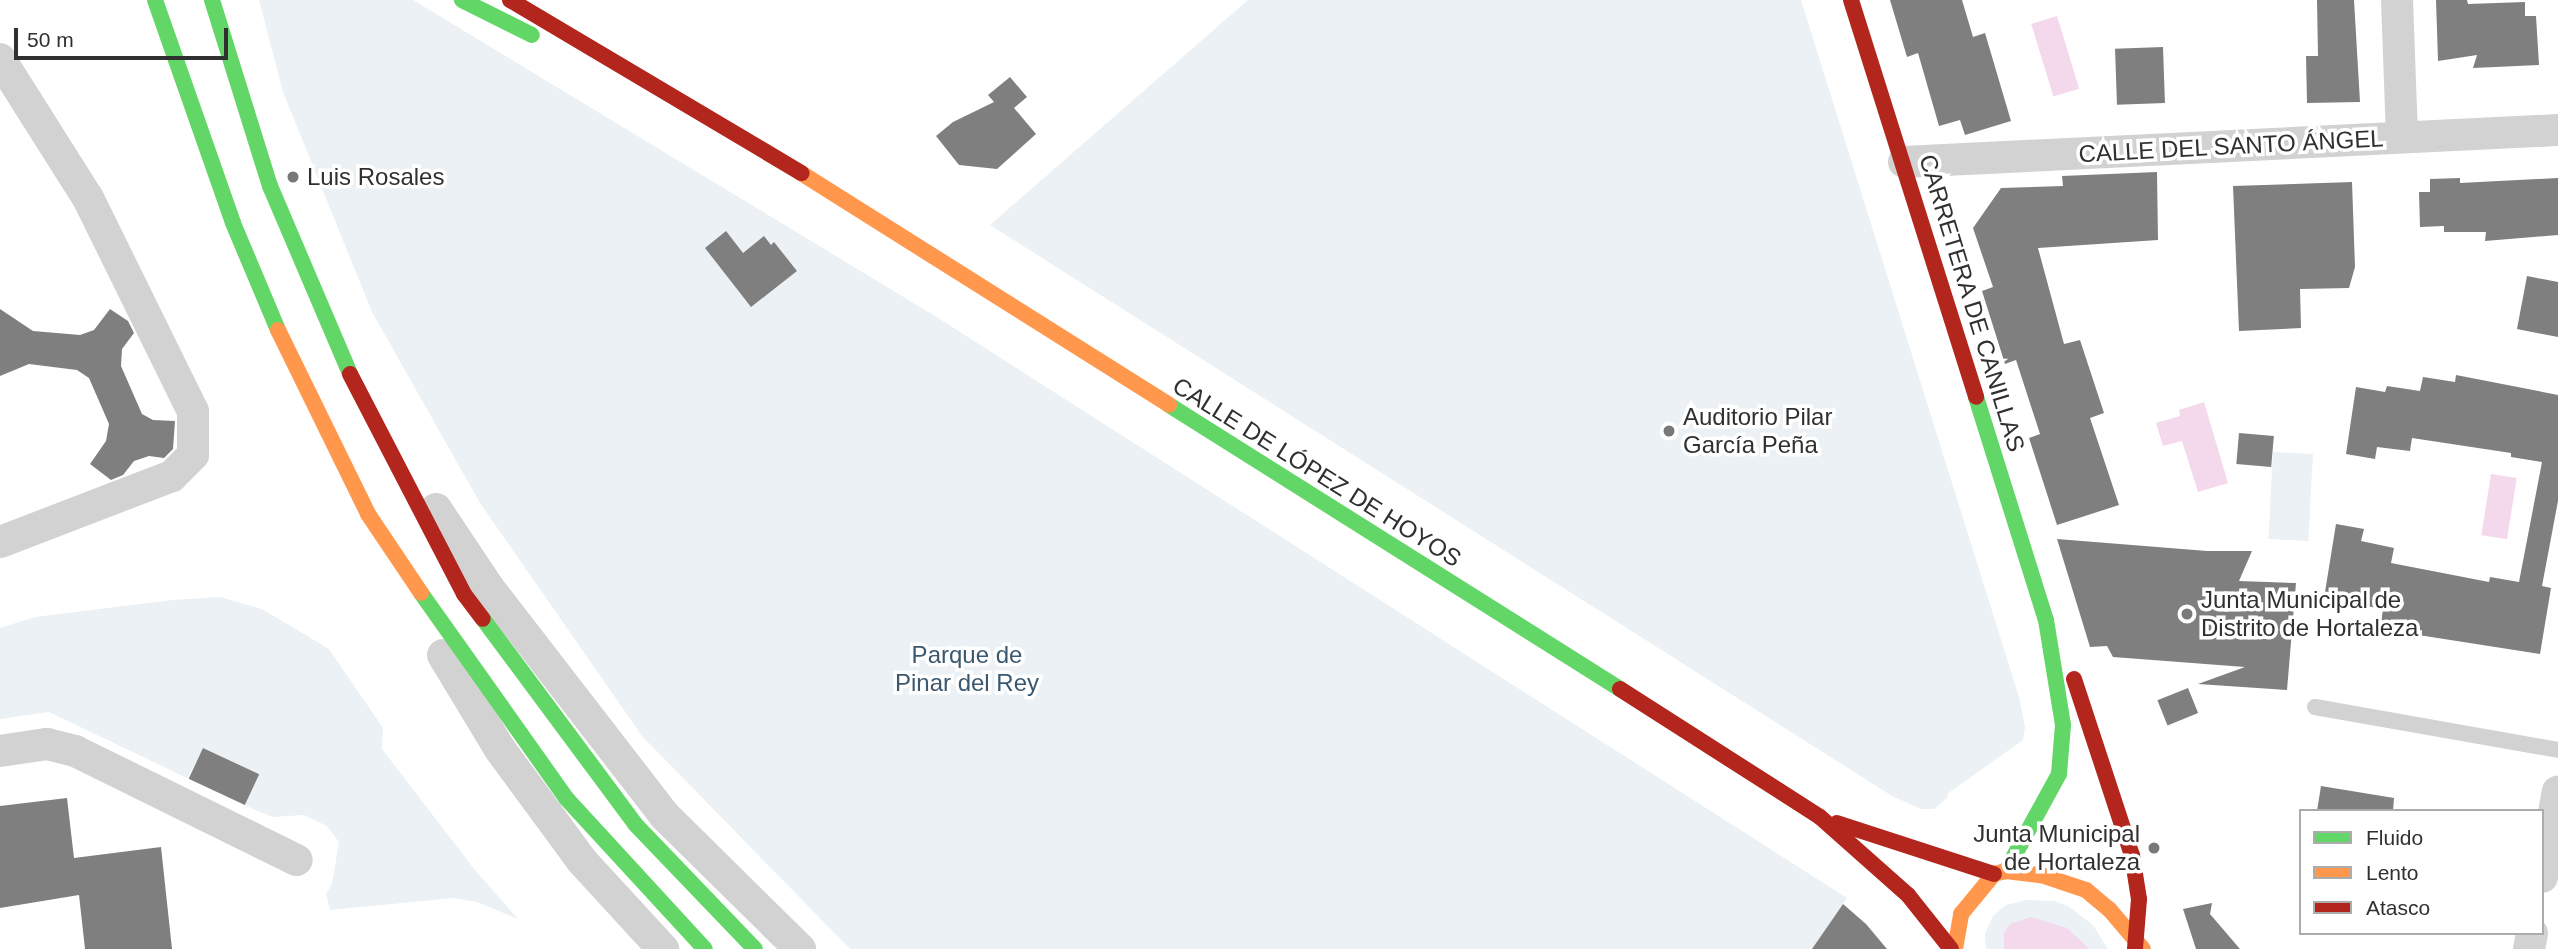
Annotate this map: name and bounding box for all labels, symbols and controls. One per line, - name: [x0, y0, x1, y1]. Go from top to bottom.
- scale bar: [18, 14, 231, 58]
- text: 50 m: [27, 28, 74, 51]
- street label: CALLE DEL SANTO ÁNGEL: [2077, 124, 2385, 168]
- street label: CARRETERA DE CANILLAS: [1913, 150, 2031, 456]
- place label: Luis Rosales: [307, 163, 444, 191]
- marker: Luis Rosales: [285, 169, 301, 185]
- street label: CALLE DE LÓPEZ DE HOYOS: [1167, 371, 1467, 573]
- place label: Auditorio Pilar García Peña: [1683, 403, 1832, 459]
- marker: Auditorio Pilar García Peña: [1661, 423, 1677, 439]
- place label: Junta Municipal de Distrito de Hortaleza: [2201, 586, 2418, 642]
- marker: Junta Municipal de Distrito de Hortaleza: [2179, 606, 2195, 622]
- park label: Parque de Pinar del Rey: [895, 641, 1039, 697]
- legend: [2299, 809, 2544, 935]
- place label: Junta Municipal de Hortaleza: [1973, 820, 2140, 876]
- text: Fluido: [2366, 826, 2423, 849]
- marker: Junta Municipal de Hortaleza: [2146, 840, 2162, 856]
- text: Lento: [2366, 861, 2419, 884]
- text: Atasco: [2366, 896, 2430, 919]

